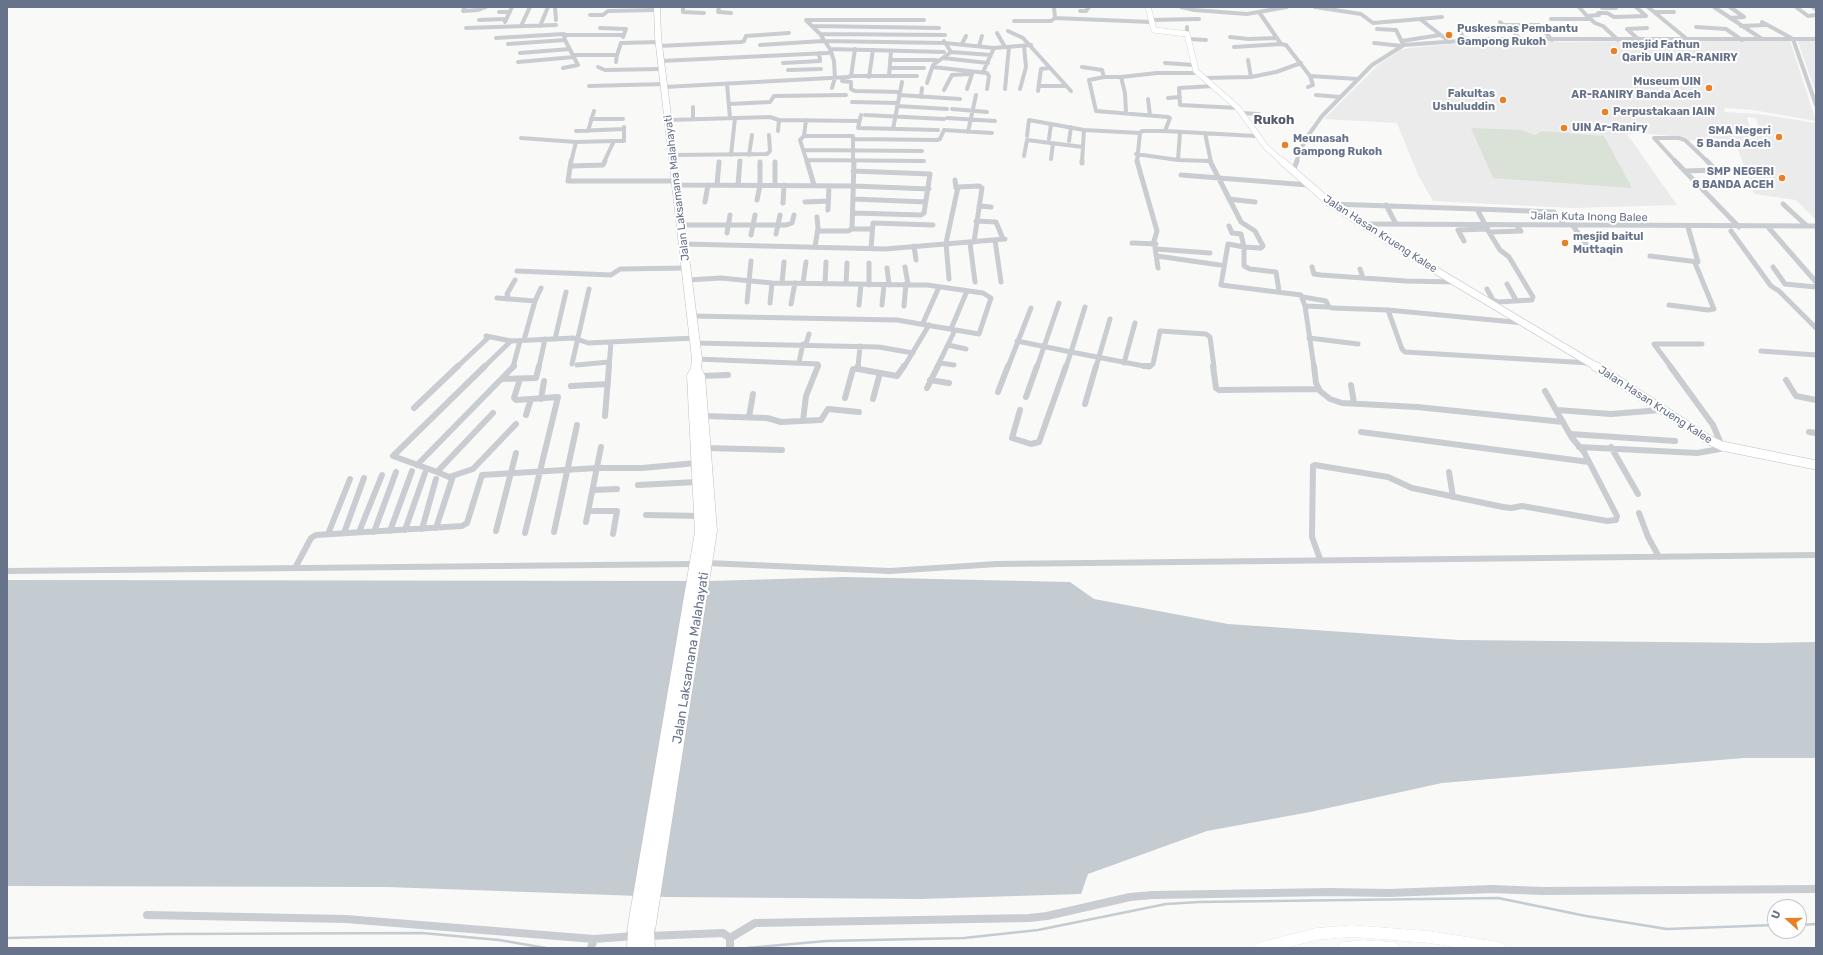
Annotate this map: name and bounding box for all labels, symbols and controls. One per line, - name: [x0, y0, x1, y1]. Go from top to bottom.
- place label: Puskesmas Pembantu Gampong Rukoh: [1457, 22, 1578, 48]
- marker: Puskesmas Pembantu Gampong Rukoh: [1444, 30, 1454, 40]
- place label: mesjid Fathun Qarib UIN AR-RANIRY: [1622, 38, 1738, 64]
- marker: mesjid Fathun Qarib UIN AR-RANIRY: [1609, 46, 1619, 56]
- place label: Museum UIN AR-RANIRY Banda Aceh: [1571, 75, 1701, 101]
- marker: Museum UIN AR-RANIRY Banda Aceh: [1704, 83, 1714, 93]
- place label: Fakultas Ushuluddin: [1432, 87, 1495, 113]
- marker: Fakultas Ushuluddin: [1498, 95, 1508, 105]
- place label: Perpustakaan IAIN: [1613, 105, 1715, 119]
- marker: Perpustakaan IAIN: [1600, 107, 1610, 117]
- district label: Rukoh: [1253, 112, 1295, 128]
- street label: Jalan Laksamana Malahayati: [661, 114, 693, 262]
- place label: UIN Ar-Raniry: [1572, 121, 1648, 135]
- marker: UIN Ar-Raniry: [1559, 123, 1569, 133]
- place label: SMA Negeri 5 Banda Aceh: [1696, 124, 1771, 150]
- place label: Meunasah Gampong Rukoh: [1293, 132, 1382, 158]
- marker: SMA Negeri 5 Banda Aceh: [1774, 132, 1784, 142]
- marker: Meunasah Gampong Rukoh: [1280, 140, 1290, 150]
- place label: SMP NEGERI 8 BANDA ACEH: [1692, 165, 1774, 191]
- marker: SMP NEGERI 8 BANDA ACEH: [1777, 173, 1787, 183]
- street label: Jalan Hasan Krueng Kalee: [1321, 192, 1439, 276]
- street label: Jalan Kuta Inong Balee: [1530, 209, 1648, 225]
- place label: mesjid baitul Muttaqin: [1573, 230, 1643, 256]
- marker: mesjid baitul Muttaqin: [1560, 238, 1570, 248]
- street label: Jalan Hasan Krueng Kalee: [1596, 363, 1714, 447]
- street label: Jalan Laksamana Malahayati: [670, 571, 712, 745]
- north arrow: [1767, 899, 1807, 939]
- text: U: [1769, 909, 1784, 921]

